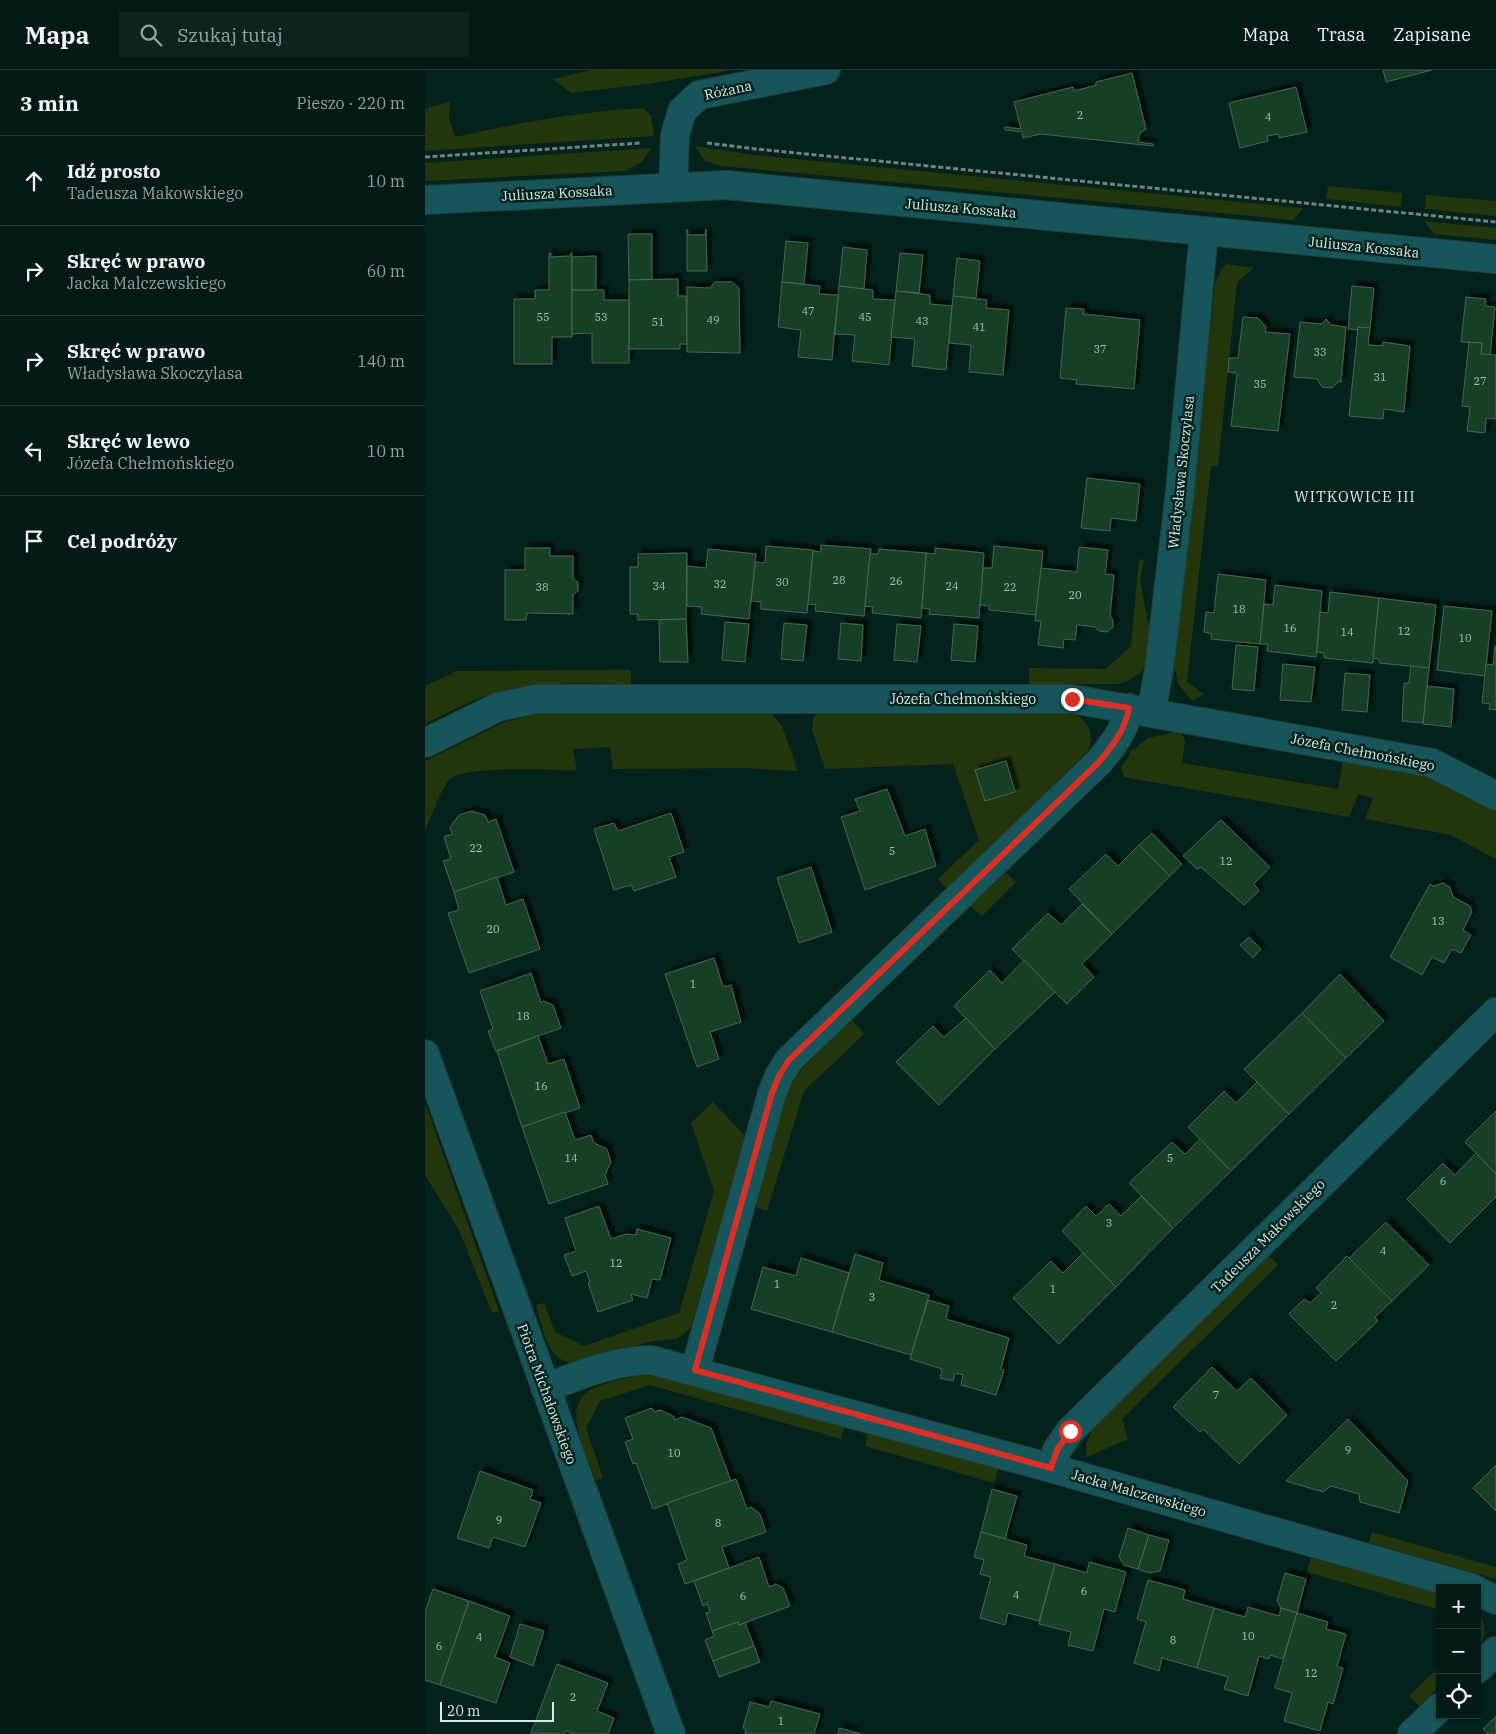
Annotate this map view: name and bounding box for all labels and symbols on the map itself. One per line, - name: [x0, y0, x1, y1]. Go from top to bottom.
- street label: Różana: [703, 76, 754, 104]
- house number: 2: [1077, 108, 1083, 122]
- house number: 4: [1265, 110, 1272, 124]
- street label: Juliusza Kossaka: [501, 181, 613, 205]
- street label: Juliusza Kossaka: [905, 194, 1018, 222]
- street label: Juliusza Kossaka: [1308, 232, 1421, 262]
- house number: 47: [801, 304, 815, 318]
- house number: 55: [536, 310, 550, 324]
- house number: 53: [594, 310, 608, 324]
- house number: 45: [858, 310, 872, 324]
- house number: 49: [706, 313, 720, 327]
- house number: 43: [915, 314, 929, 328]
- house number: 51: [651, 315, 665, 329]
- house number: 41: [972, 320, 986, 334]
- house number: 37: [1093, 342, 1107, 356]
- house number: 33: [1313, 345, 1327, 359]
- house number: 31: [1373, 370, 1387, 384]
- house number: 27: [1473, 374, 1487, 388]
- house number: 35: [1253, 377, 1267, 391]
- street label: Władysława Skoczylasa: [1164, 394, 1198, 550]
- district label: WITKOWICE III: [1294, 487, 1416, 506]
- house number: 28: [832, 573, 846, 587]
- house number: 26: [889, 574, 903, 588]
- house number: 30: [775, 575, 789, 589]
- house number: 32: [713, 577, 727, 591]
- house number: 34: [652, 579, 666, 593]
- house number: 24: [945, 579, 959, 593]
- house number: 38: [535, 580, 549, 594]
- house number: 22: [1003, 580, 1017, 594]
- house number: 20: [1068, 588, 1082, 602]
- house number: 18: [1232, 602, 1246, 616]
- house number: 16: [1283, 621, 1297, 635]
- house number: 12: [1397, 624, 1411, 638]
- house number: 14: [1340, 625, 1354, 639]
- house number: 10: [1458, 631, 1472, 645]
- route end: [1061, 688, 1084, 711]
- street label: Józefa Chełmońskiego: [890, 690, 1036, 708]
- street label: Józefa Chełmońskiego: [1289, 729, 1437, 775]
- house number: 22: [469, 841, 483, 855]
- house number: 5: [889, 844, 895, 858]
- house number: 12: [1219, 854, 1233, 868]
- house number: 13: [1431, 914, 1445, 928]
- house number: 20: [486, 922, 500, 936]
- house number: 1: [690, 977, 696, 991]
- house number: 18: [516, 1009, 530, 1023]
- house number: 16: [534, 1079, 548, 1093]
- house number: 14: [564, 1151, 578, 1165]
- house number: 5: [1167, 1151, 1173, 1165]
- house number: 6: [1440, 1174, 1446, 1188]
- street label: Tadeusza Makowskiego: [1207, 1175, 1329, 1297]
- house number: 3: [1106, 1216, 1112, 1230]
- house number: 4: [1380, 1244, 1387, 1258]
- house number: 12: [609, 1256, 623, 1270]
- house number: 1: [774, 1277, 780, 1291]
- house number: 1: [1050, 1282, 1056, 1296]
- house number: 3: [869, 1290, 875, 1304]
- house number: 2: [1331, 1298, 1337, 1312]
- street label: Piotra Michałowskiego: [513, 1321, 581, 1467]
- house number: 7: [1213, 1388, 1219, 1402]
- route start: [1059, 1420, 1082, 1443]
- house number: 9: [1345, 1443, 1351, 1457]
- house number: 10: [667, 1446, 681, 1460]
- street label: Jacka Malczewskiego: [1070, 1465, 1208, 1521]
- house number: 9: [496, 1513, 502, 1527]
- house number: 8: [715, 1516, 721, 1530]
- house number: 6: [1081, 1584, 1087, 1598]
- house number: 4: [1013, 1588, 1020, 1602]
- house number: 6: [740, 1589, 746, 1603]
- house number: 10: [1241, 1629, 1255, 1643]
- house number: 4: [476, 1630, 483, 1644]
- house number: 8: [1170, 1633, 1176, 1647]
- house number: 6: [436, 1639, 442, 1653]
- house number: 12: [1304, 1666, 1318, 1680]
- house number: 2: [570, 1690, 576, 1704]
- scale bar: [440, 1699, 554, 1722]
- house number: 1: [778, 1714, 784, 1728]

